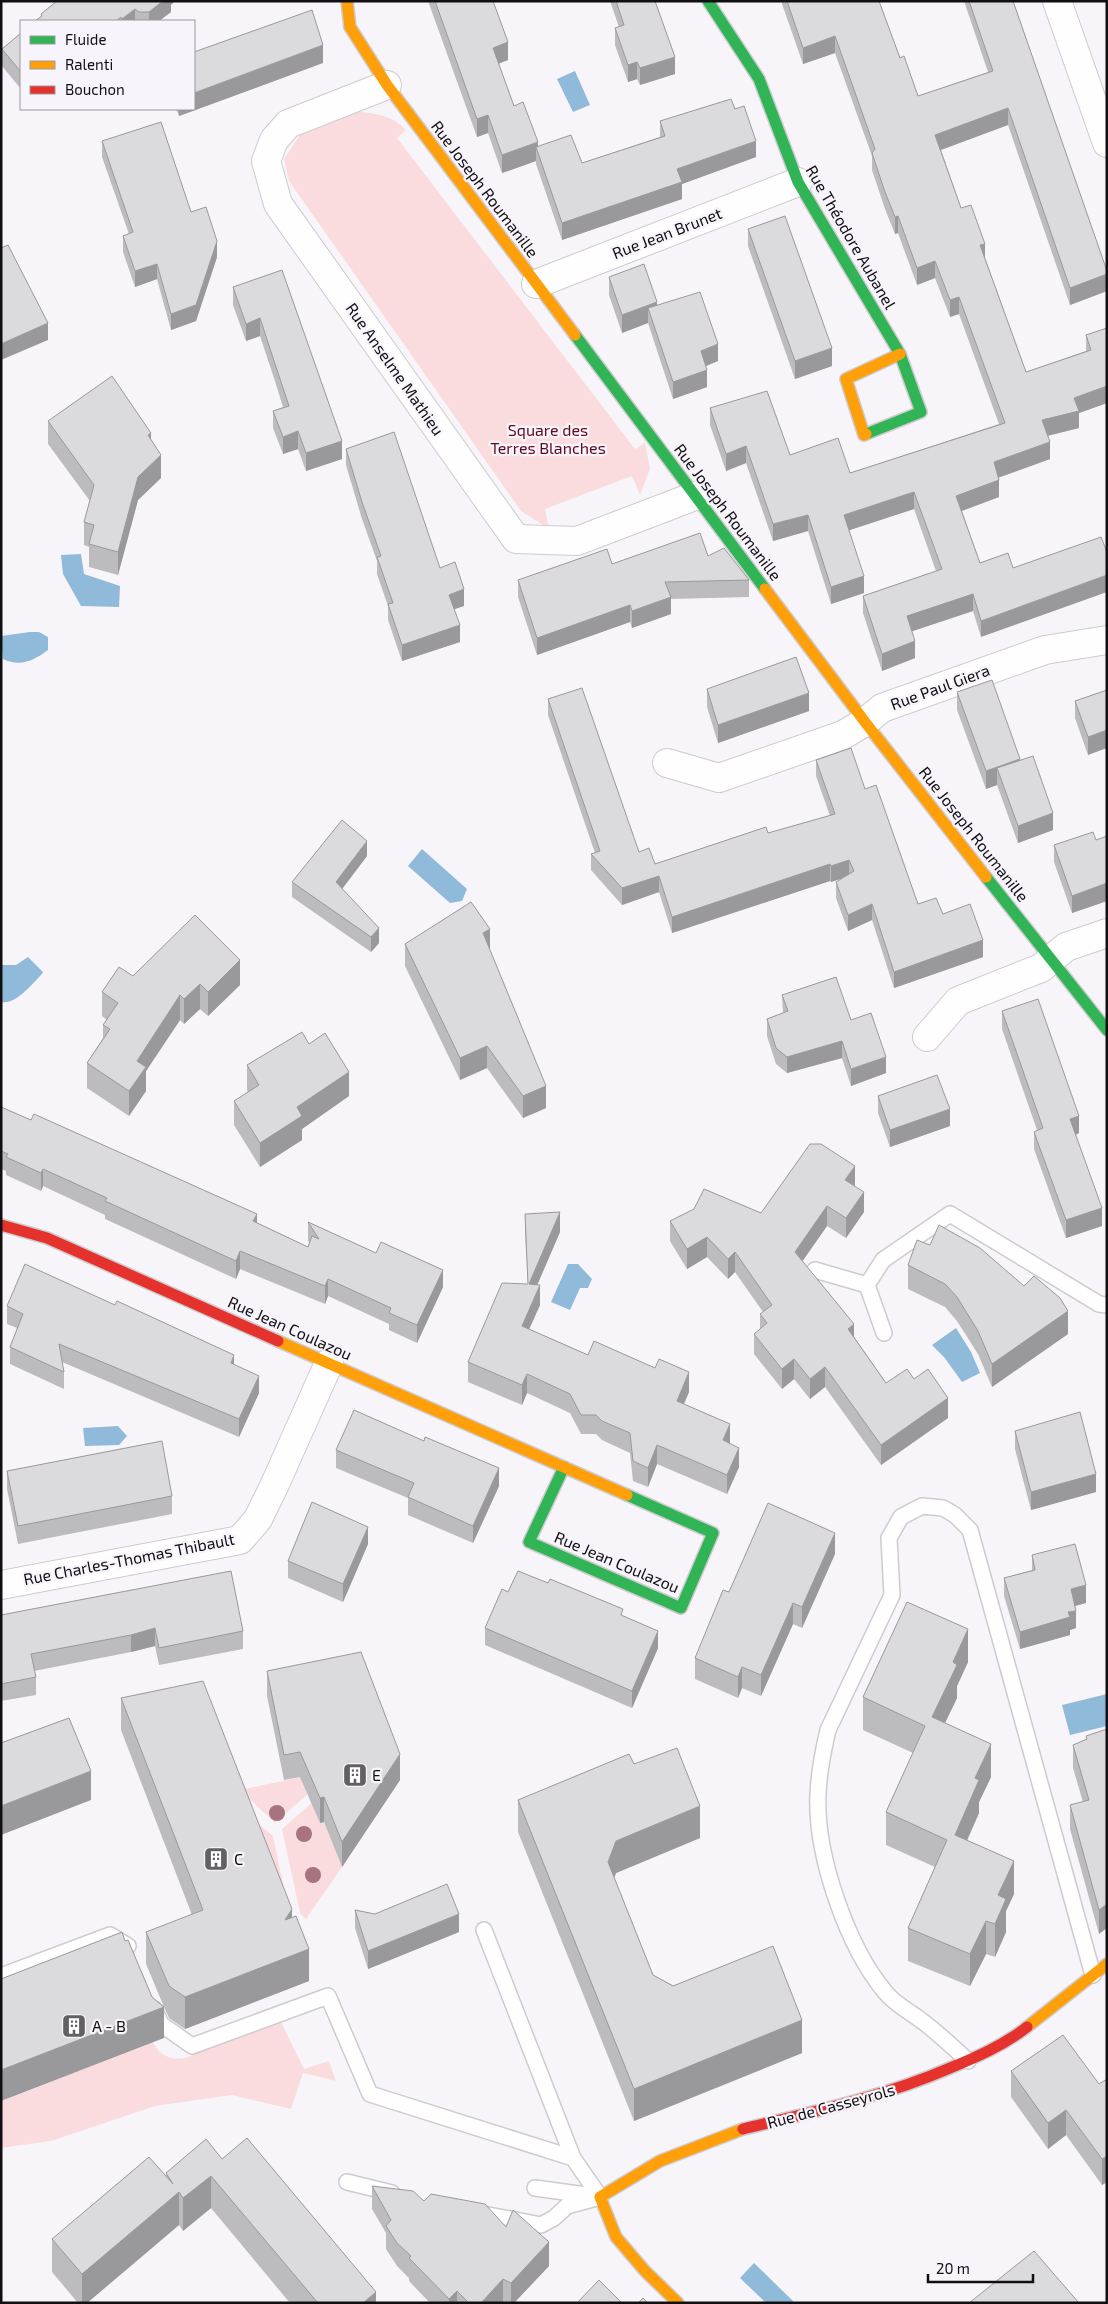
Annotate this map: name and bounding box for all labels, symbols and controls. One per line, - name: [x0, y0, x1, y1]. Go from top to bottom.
- legend: [20, 20, 195, 110]
- text: Fluide: [65, 30, 106, 48]
- text: Ralenti: [65, 55, 113, 73]
- text: Bouchon: [65, 80, 125, 98]
- street label: Rue Joseph Roumanille: [428, 117, 543, 261]
- street label: Rue Théodore Aubanel: [802, 161, 901, 312]
- street label: Rue Jean Brunet: [609, 203, 724, 262]
- street label: Rue Anselme Mathieu: [342, 299, 448, 439]
- park label: Square des Terres Blanches: [490, 420, 606, 457]
- street label: Rue Joseph Roumanille: [671, 440, 786, 584]
- street label: Rue Paul Giera: [888, 660, 992, 713]
- street label: Rue Joseph Roumanille: [916, 762, 1033, 905]
- street label: Rue Jean Coulazou: [225, 1292, 355, 1363]
- street label: Rue Jean Coulazou: [552, 1527, 682, 1596]
- street label: Rue Charles-Thomas Thibault: [22, 1529, 236, 1588]
- building icon: E: [342, 1762, 368, 1788]
- place label: E: [372, 1765, 381, 1784]
- building icon: C: [203, 1846, 229, 1872]
- place label: C: [234, 1849, 243, 1868]
- building icon: A - B: [61, 2013, 87, 2039]
- place label: A - B: [92, 2016, 126, 2035]
- street label: Rue de Casseyrols: [765, 2079, 897, 2132]
- scale bar: [928, 2252, 1033, 2284]
- text: 20 m: [936, 2259, 970, 2277]

